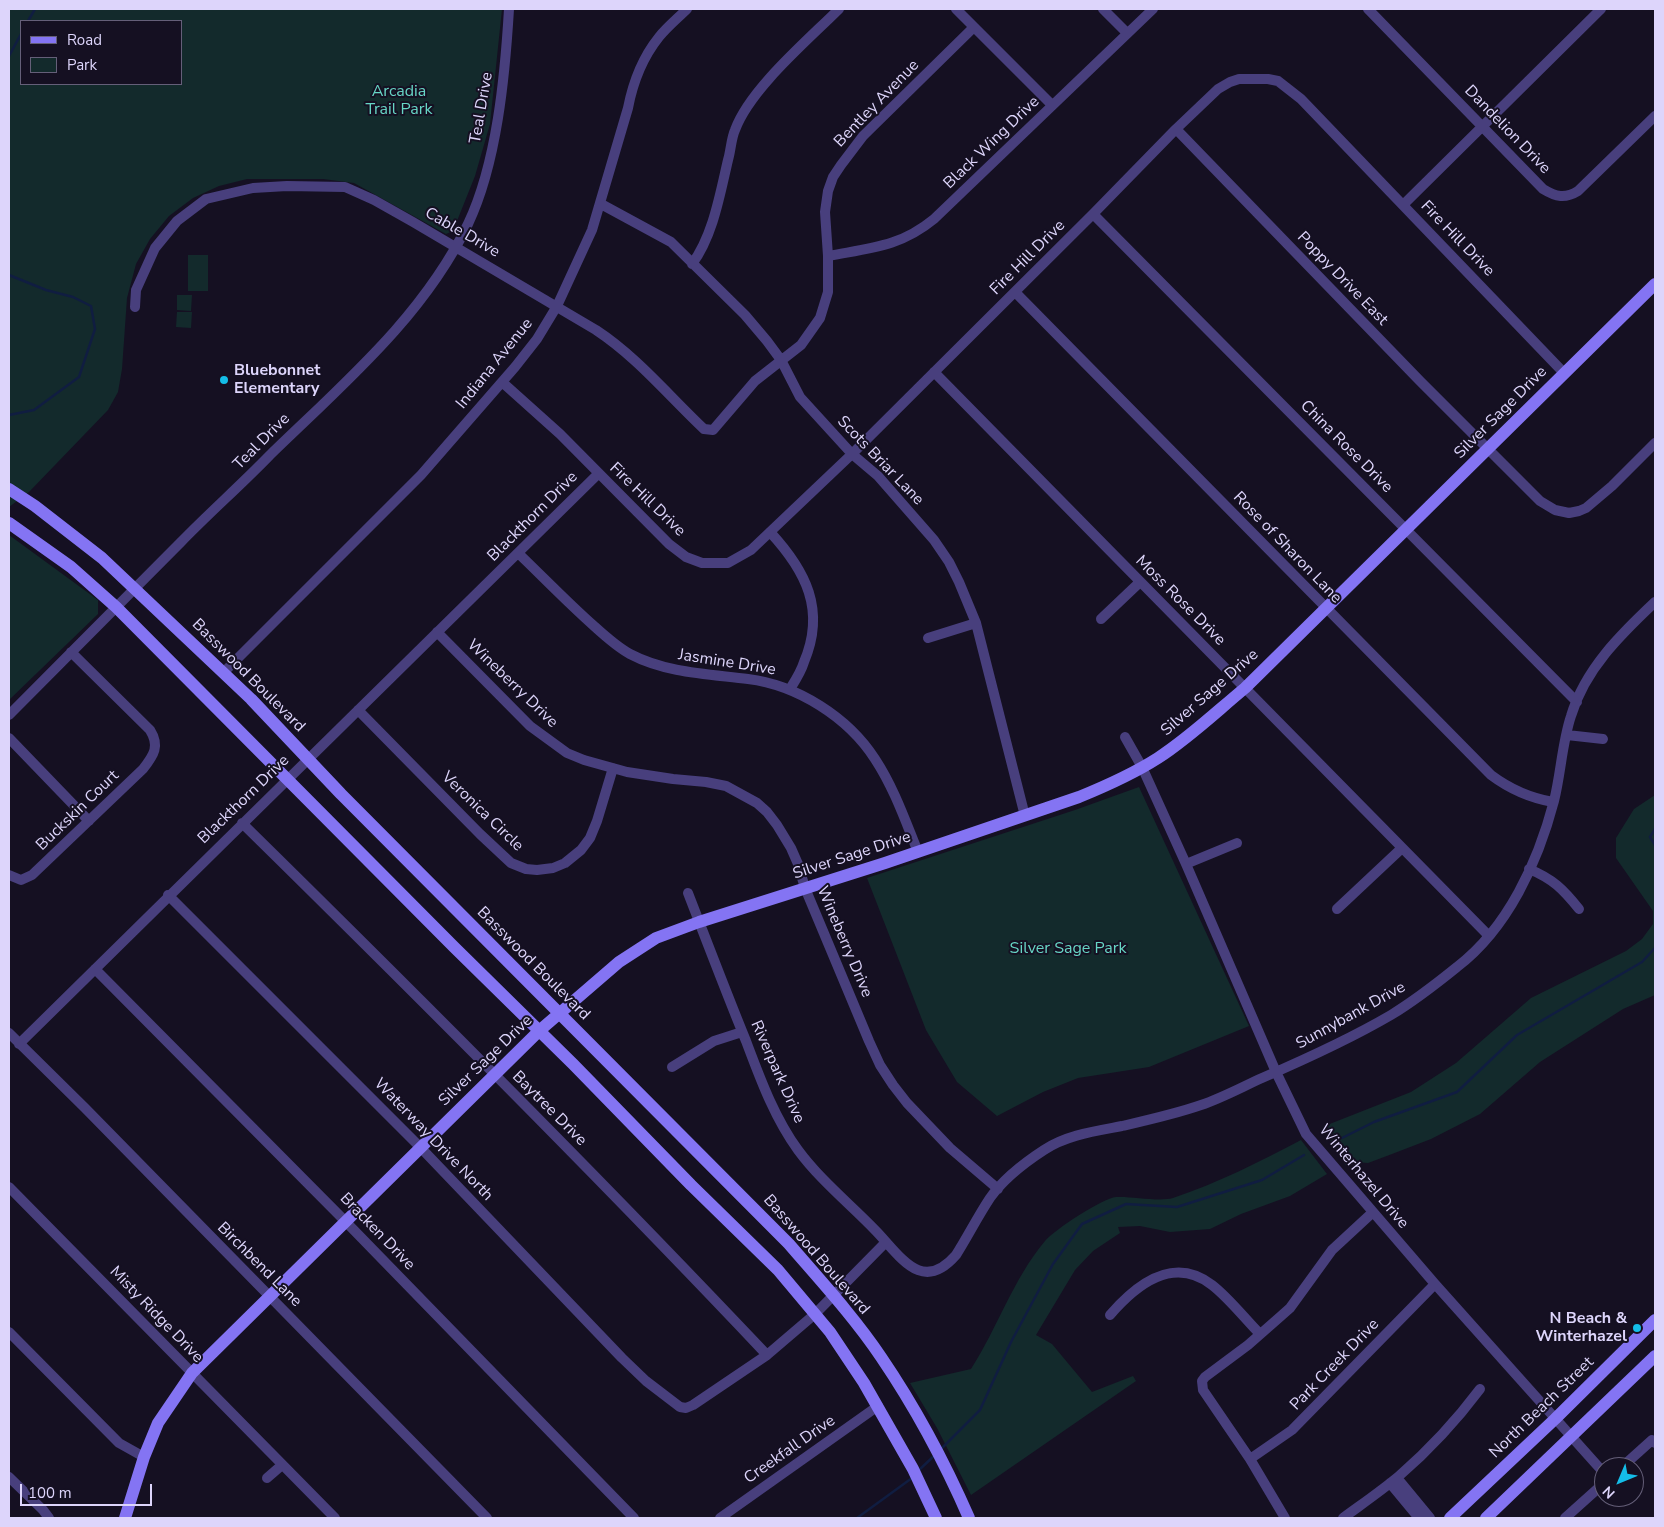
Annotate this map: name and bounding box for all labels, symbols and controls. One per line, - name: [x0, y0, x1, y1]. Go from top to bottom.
- legend: [20, 20, 182, 85]
- text: Road: [67, 30, 102, 50]
- text: Park: [67, 55, 97, 75]
- street label: Bentley Avenue: [831, 56, 923, 152]
- street label: Teal Drive: [466, 71, 498, 145]
- park label: Arcadia Trail Park: [365, 82, 433, 120]
- street label: Dandelion Drive: [1460, 82, 1554, 178]
- street label: Black Wing Drive: [940, 93, 1044, 193]
- street label: Fire Hill Drive: [1416, 197, 1498, 281]
- street label: Cable Drive: [421, 204, 503, 262]
- street label: Fire Hill Drive: [987, 217, 1069, 299]
- street label: Poppy Drive East: [1293, 228, 1391, 330]
- street label: Indiana Avenue: [453, 315, 537, 413]
- place label: Bluebonnet Elementary: [234, 361, 320, 399]
- street label: Silver Sage Drive: [1451, 363, 1551, 463]
- marker: Bluebonnet Elementary: [218, 374, 230, 386]
- street label: China Rose Drive: [1296, 397, 1396, 497]
- street label: Teal Drive: [230, 410, 294, 474]
- street label: Scots Briar Lane: [833, 412, 927, 510]
- street label: Fire Hill Drive: [605, 459, 689, 541]
- street label: Blackthorn Drive: [484, 468, 582, 566]
- street label: Rose of Sharon Lane: [1229, 488, 1345, 608]
- street label: Moss Rose Drive: [1131, 552, 1229, 650]
- street label: Basswood Boulevard: [187, 615, 309, 737]
- street label: Wineberry Drive: [463, 636, 561, 732]
- street label: Silver Sage Drive: [1157, 645, 1263, 741]
- street label: Jasmine Drive: [677, 646, 777, 680]
- street label: Blackthorn Drive: [194, 752, 294, 848]
- street label: Buckskin Court: [33, 767, 123, 855]
- street label: Veronica Circle: [437, 768, 527, 856]
- street label: Silver Sage Drive: [791, 828, 913, 884]
- street label: Wineberry Drive: [812, 883, 876, 1001]
- street label: Basswood Boulevard: [472, 903, 594, 1025]
- park label: Silver Sage Park: [1010, 939, 1126, 959]
- street label: Sunnybank Drive: [1293, 978, 1409, 1054]
- street label: Silver Sage Drive: [435, 1011, 537, 1111]
- street label: Riverpark Drive: [746, 1018, 808, 1126]
- street label: Baytree Drive: [508, 1068, 590, 1150]
- street label: Waterway Drive North: [369, 1075, 497, 1205]
- street label: Winterhazel Drive: [1314, 1121, 1412, 1233]
- street label: Bracken Drive: [335, 1189, 419, 1275]
- street label: Basswood Boulevard: [759, 1191, 873, 1319]
- street label: Birchbend Lane: [213, 1219, 305, 1311]
- street label: Misty Ridge Drive: [105, 1263, 207, 1367]
- place label: N Beach & Winterhazel: [1535, 1309, 1627, 1347]
- street label: Park Creek Drive: [1287, 1315, 1383, 1415]
- marker: N Beach & Winterhazel: [1631, 1322, 1643, 1334]
- street label: North Beach Street: [1486, 1353, 1598, 1463]
- street label: Creekfall Drive: [741, 1412, 839, 1488]
- north arrow: [1594, 1457, 1644, 1507]
- scale bar: [22, 1474, 155, 1506]
- text: N: [1598, 1482, 1619, 1503]
- text: 100 m: [28, 1483, 72, 1503]

